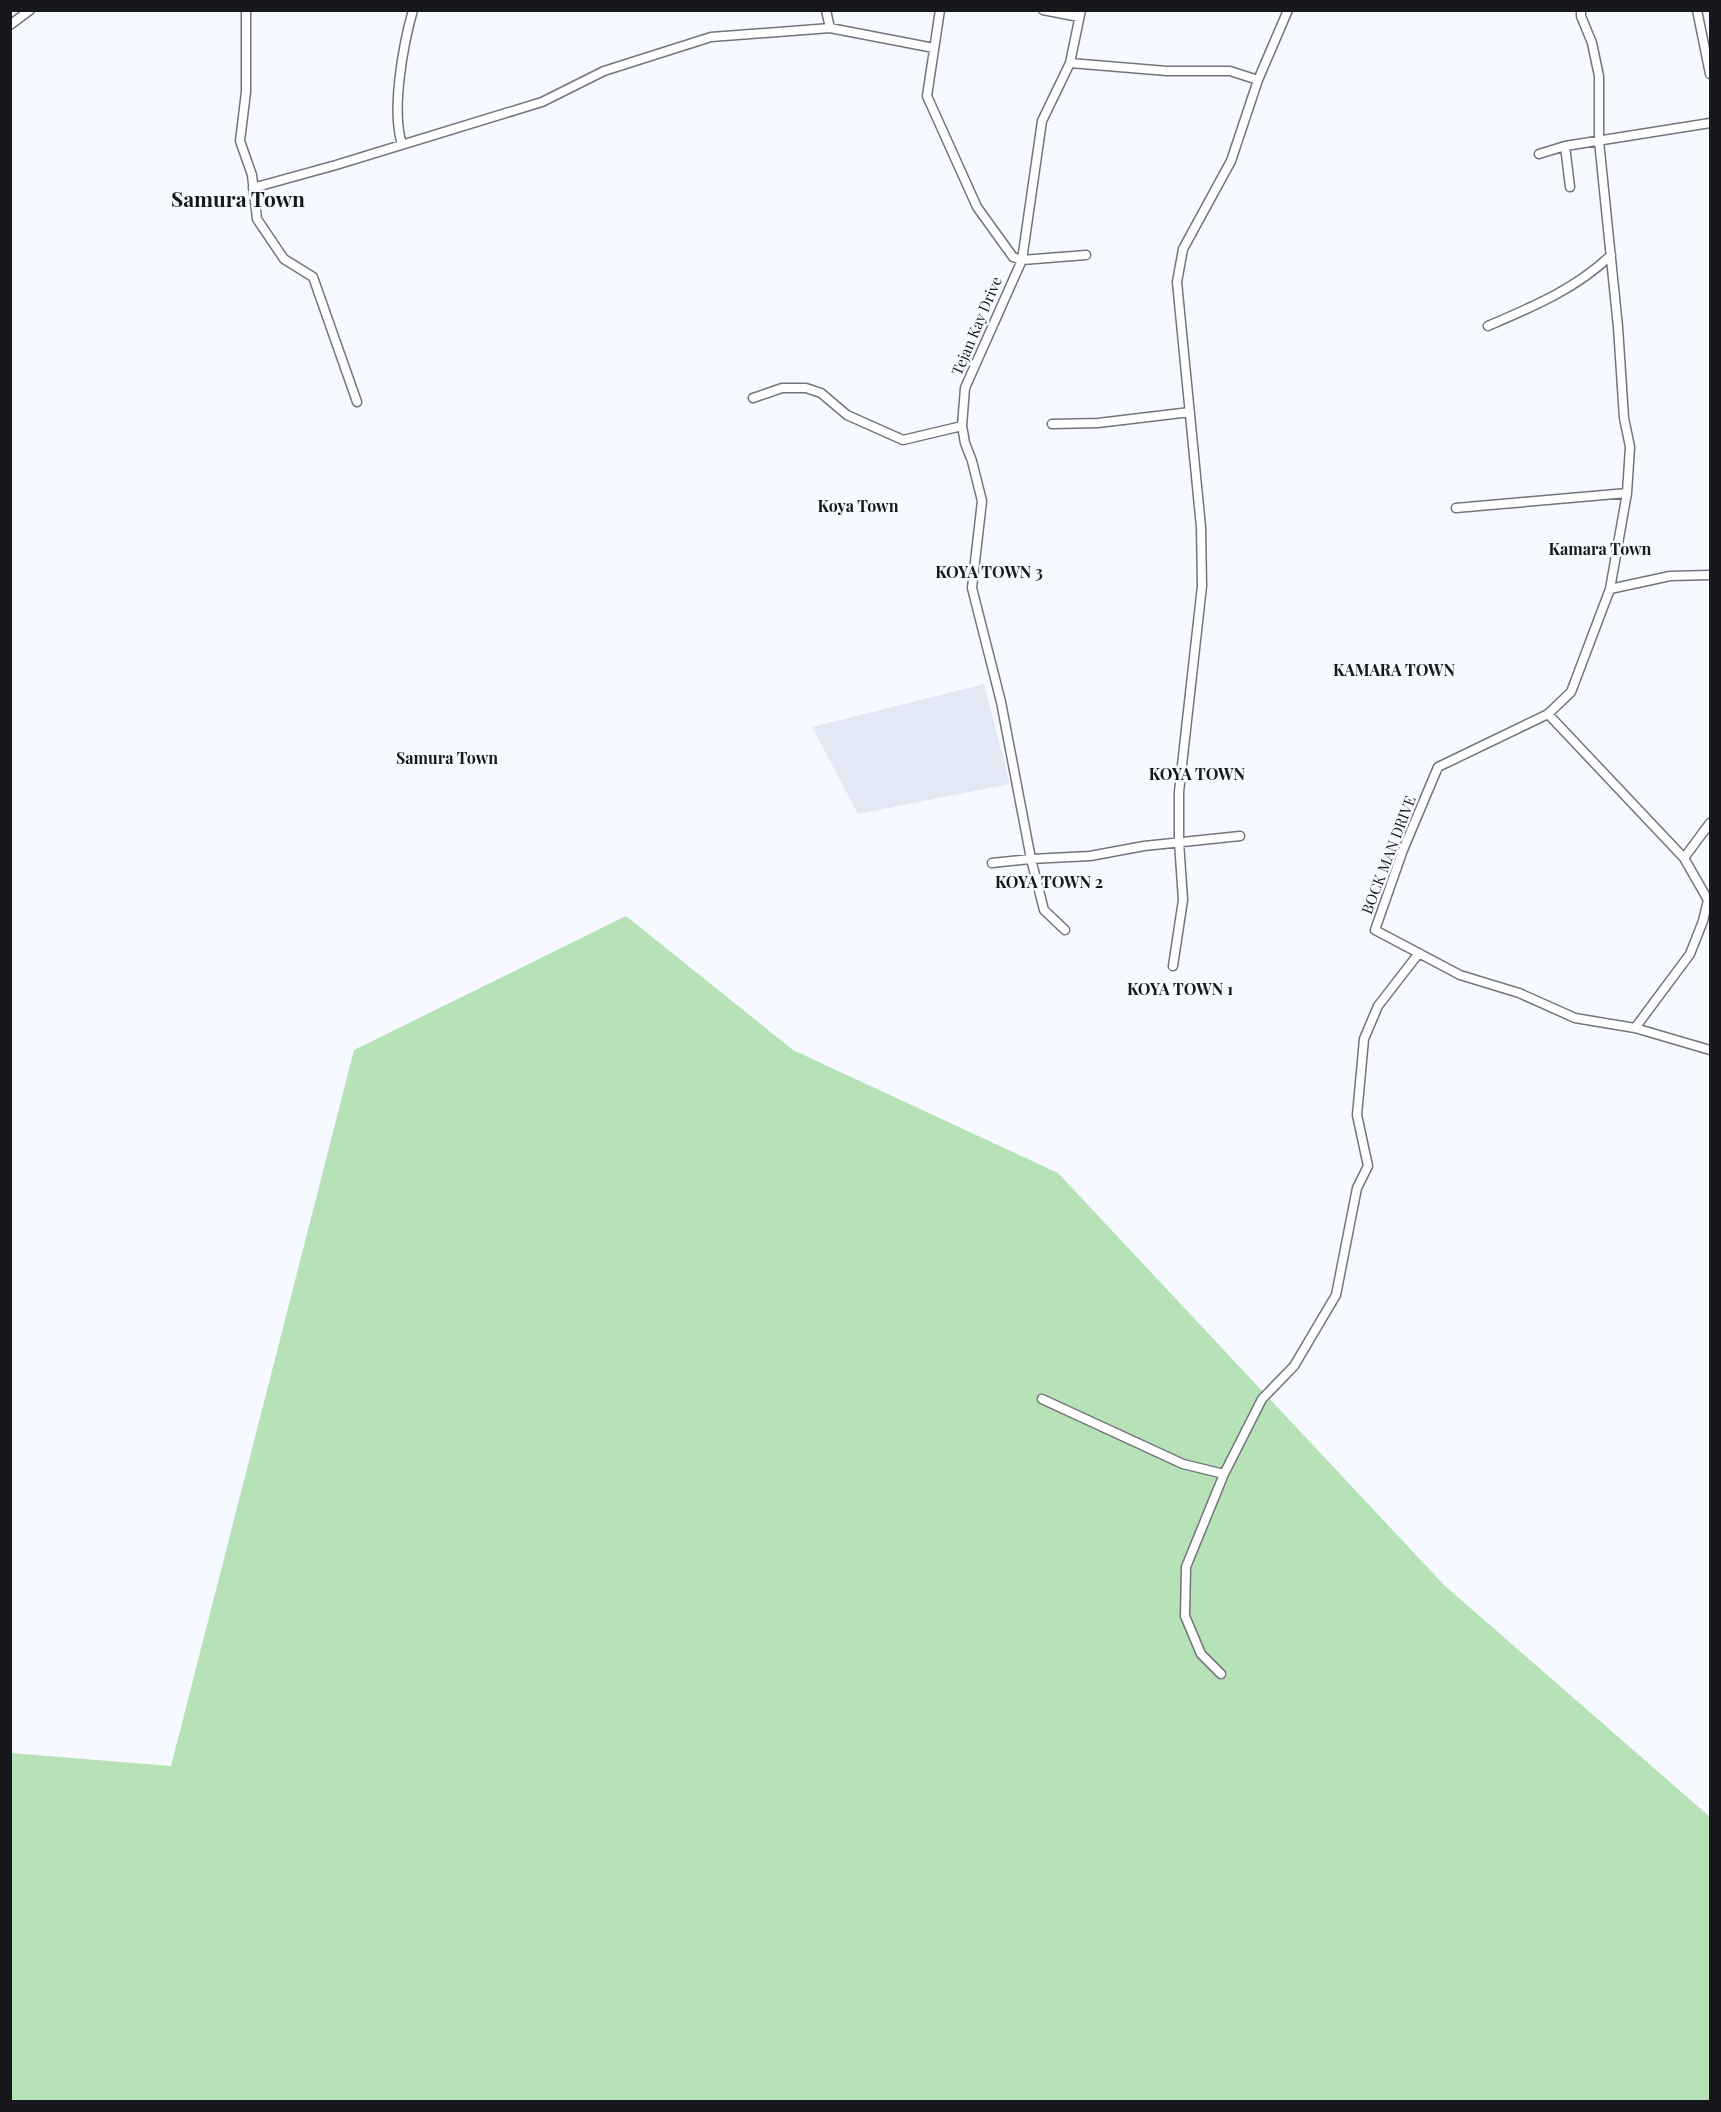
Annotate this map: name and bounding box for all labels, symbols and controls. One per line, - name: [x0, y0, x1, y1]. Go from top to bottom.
- district label: Samura Town: [171, 184, 305, 212]
- street label: Tejan Kay Drive: [946, 273, 1006, 378]
- district label: Koya Town: [818, 495, 899, 516]
- district label: Kamara Town: [1549, 538, 1652, 559]
- district label: KOYA TOWN 3: [935, 561, 1043, 582]
- district label: KAMARA TOWN: [1333, 659, 1456, 680]
- district label: Samura Town: [396, 747, 498, 768]
- district label: KOYA TOWN: [1149, 763, 1246, 784]
- street label: BOCK MAN DRIVE: [1356, 793, 1420, 917]
- district label: KOYA TOWN 2: [995, 871, 1103, 892]
- district label: KOYA TOWN 1: [1127, 978, 1233, 999]

